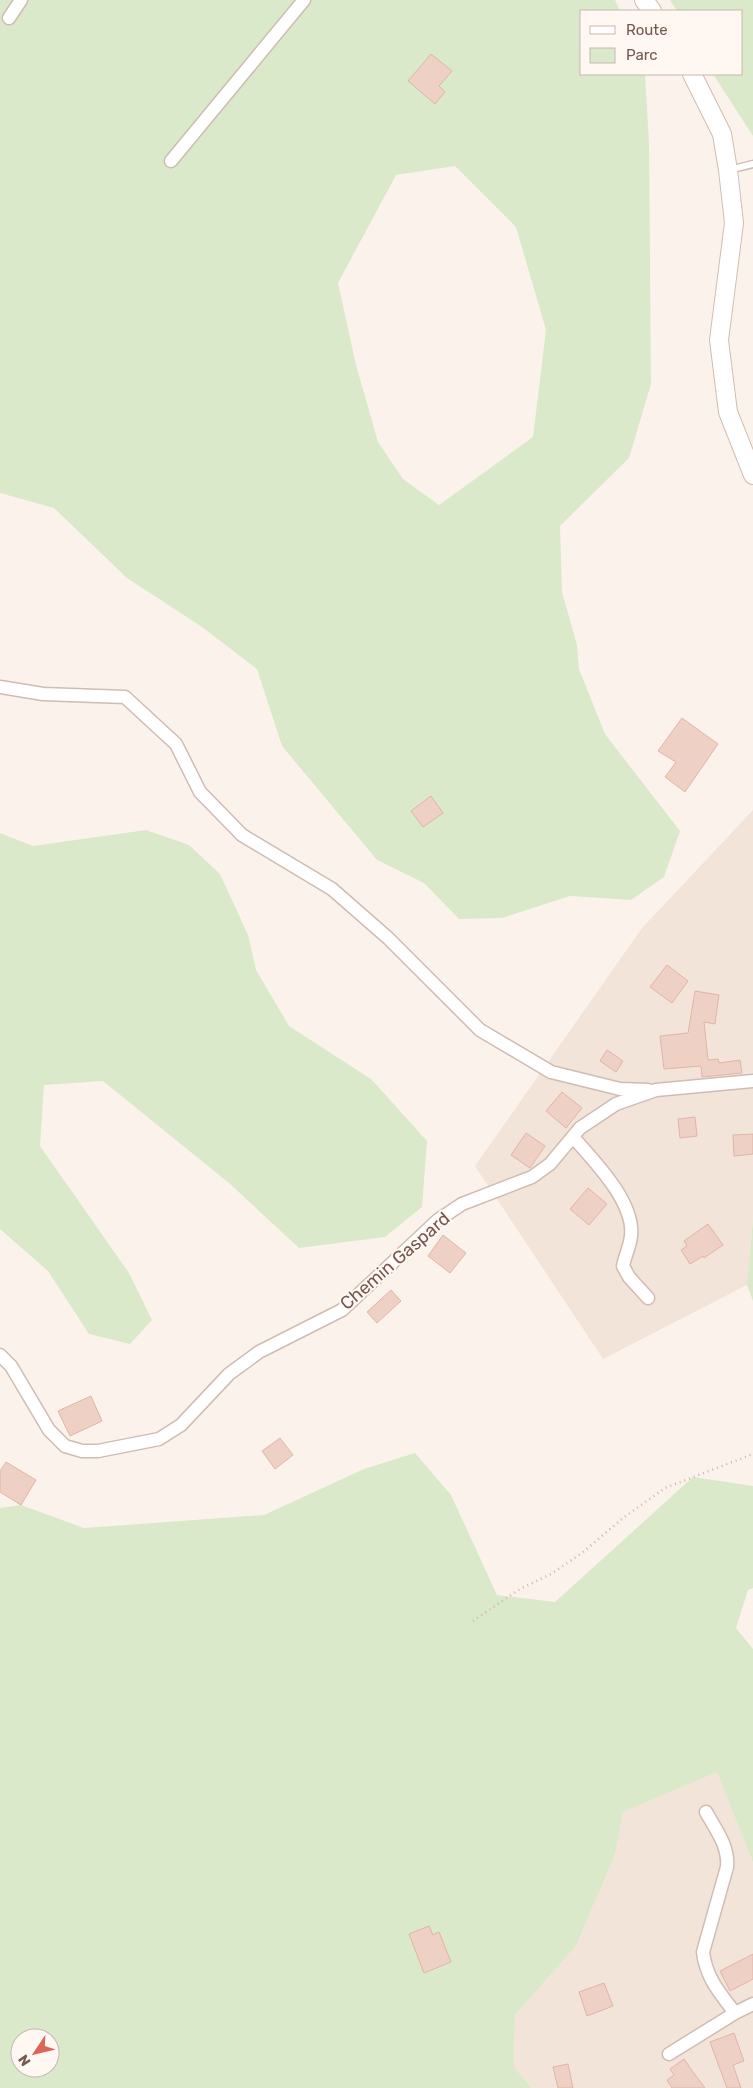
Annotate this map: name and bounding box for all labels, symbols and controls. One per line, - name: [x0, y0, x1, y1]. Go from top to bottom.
- legend: [580, 10, 743, 75]
- text: Route: [626, 21, 668, 39]
- text: Parc: [626, 46, 658, 64]
- street label: Chemin Gaspard: [336, 1207, 454, 1315]
- north arrow: [10, 2028, 60, 2078]
- text: N: [15, 2051, 35, 2069]

